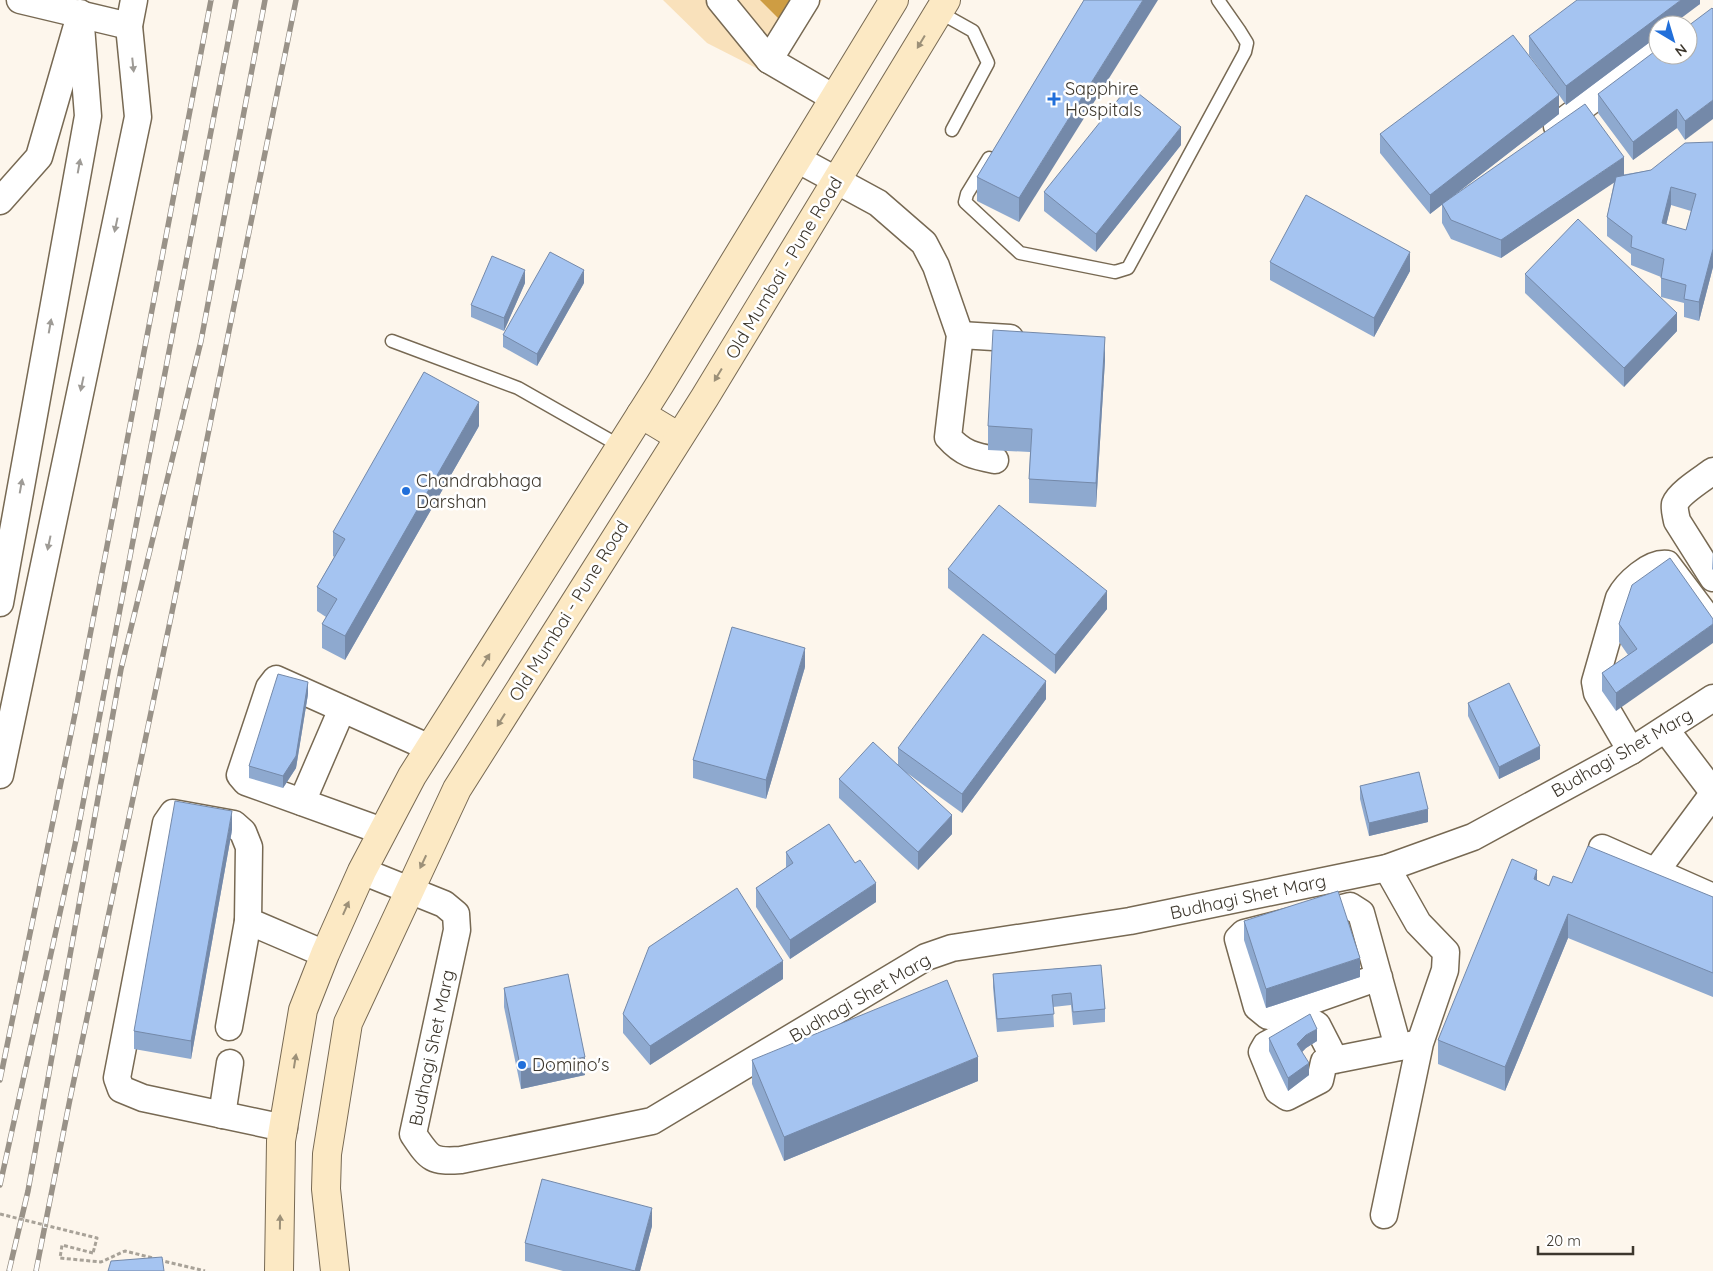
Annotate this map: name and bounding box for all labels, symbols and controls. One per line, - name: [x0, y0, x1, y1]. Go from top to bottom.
- north arrow: [1648, 15, 1698, 65]
- one-way arrow: [916, 35, 926, 48]
- text: N: [1671, 40, 1691, 61]
- one-way arrow: [129, 58, 137, 74]
- place label: Sapphire Hospitals: [1065, 77, 1142, 121]
- marker: Sapphire Hospitals: [1047, 92, 1061, 106]
- one-way arrow: [76, 158, 84, 174]
- street label: Old Mumbai - Pune Road: [720, 172, 847, 363]
- one-way arrow: [111, 218, 119, 234]
- one-way arrow: [47, 317, 55, 333]
- one-way arrow: [714, 368, 723, 381]
- one-way arrow: [78, 377, 86, 392]
- place label: Chandrabhaga Darshan: [416, 469, 542, 513]
- one-way arrow: [18, 477, 26, 493]
- marker: Chandrabhaga Darshan: [400, 485, 412, 497]
- street label: Old Mumbai - Pune Road: [504, 516, 634, 705]
- one-way arrow: [44, 536, 52, 552]
- one-way arrow: [481, 653, 490, 666]
- street label: Budhagi Shet Marg: [1547, 703, 1696, 802]
- one-way arrow: [496, 713, 506, 726]
- one-way arrow: [419, 855, 427, 869]
- street label: Budhagi Shet Marg: [1168, 869, 1328, 924]
- one-way arrow: [342, 901, 350, 915]
- street label: Budhagi Shet Marg: [785, 948, 934, 1047]
- street label: Budhagi Shet Marg: [404, 968, 459, 1128]
- one-way arrow: [291, 1053, 299, 1069]
- place label: Domino's: [532, 1053, 609, 1076]
- marker: Domino's: [516, 1059, 528, 1071]
- one-way arrow: [276, 1214, 284, 1230]
- scale bar: [1538, 1224, 1633, 1256]
- text: 20 m: [1546, 1231, 1581, 1250]

